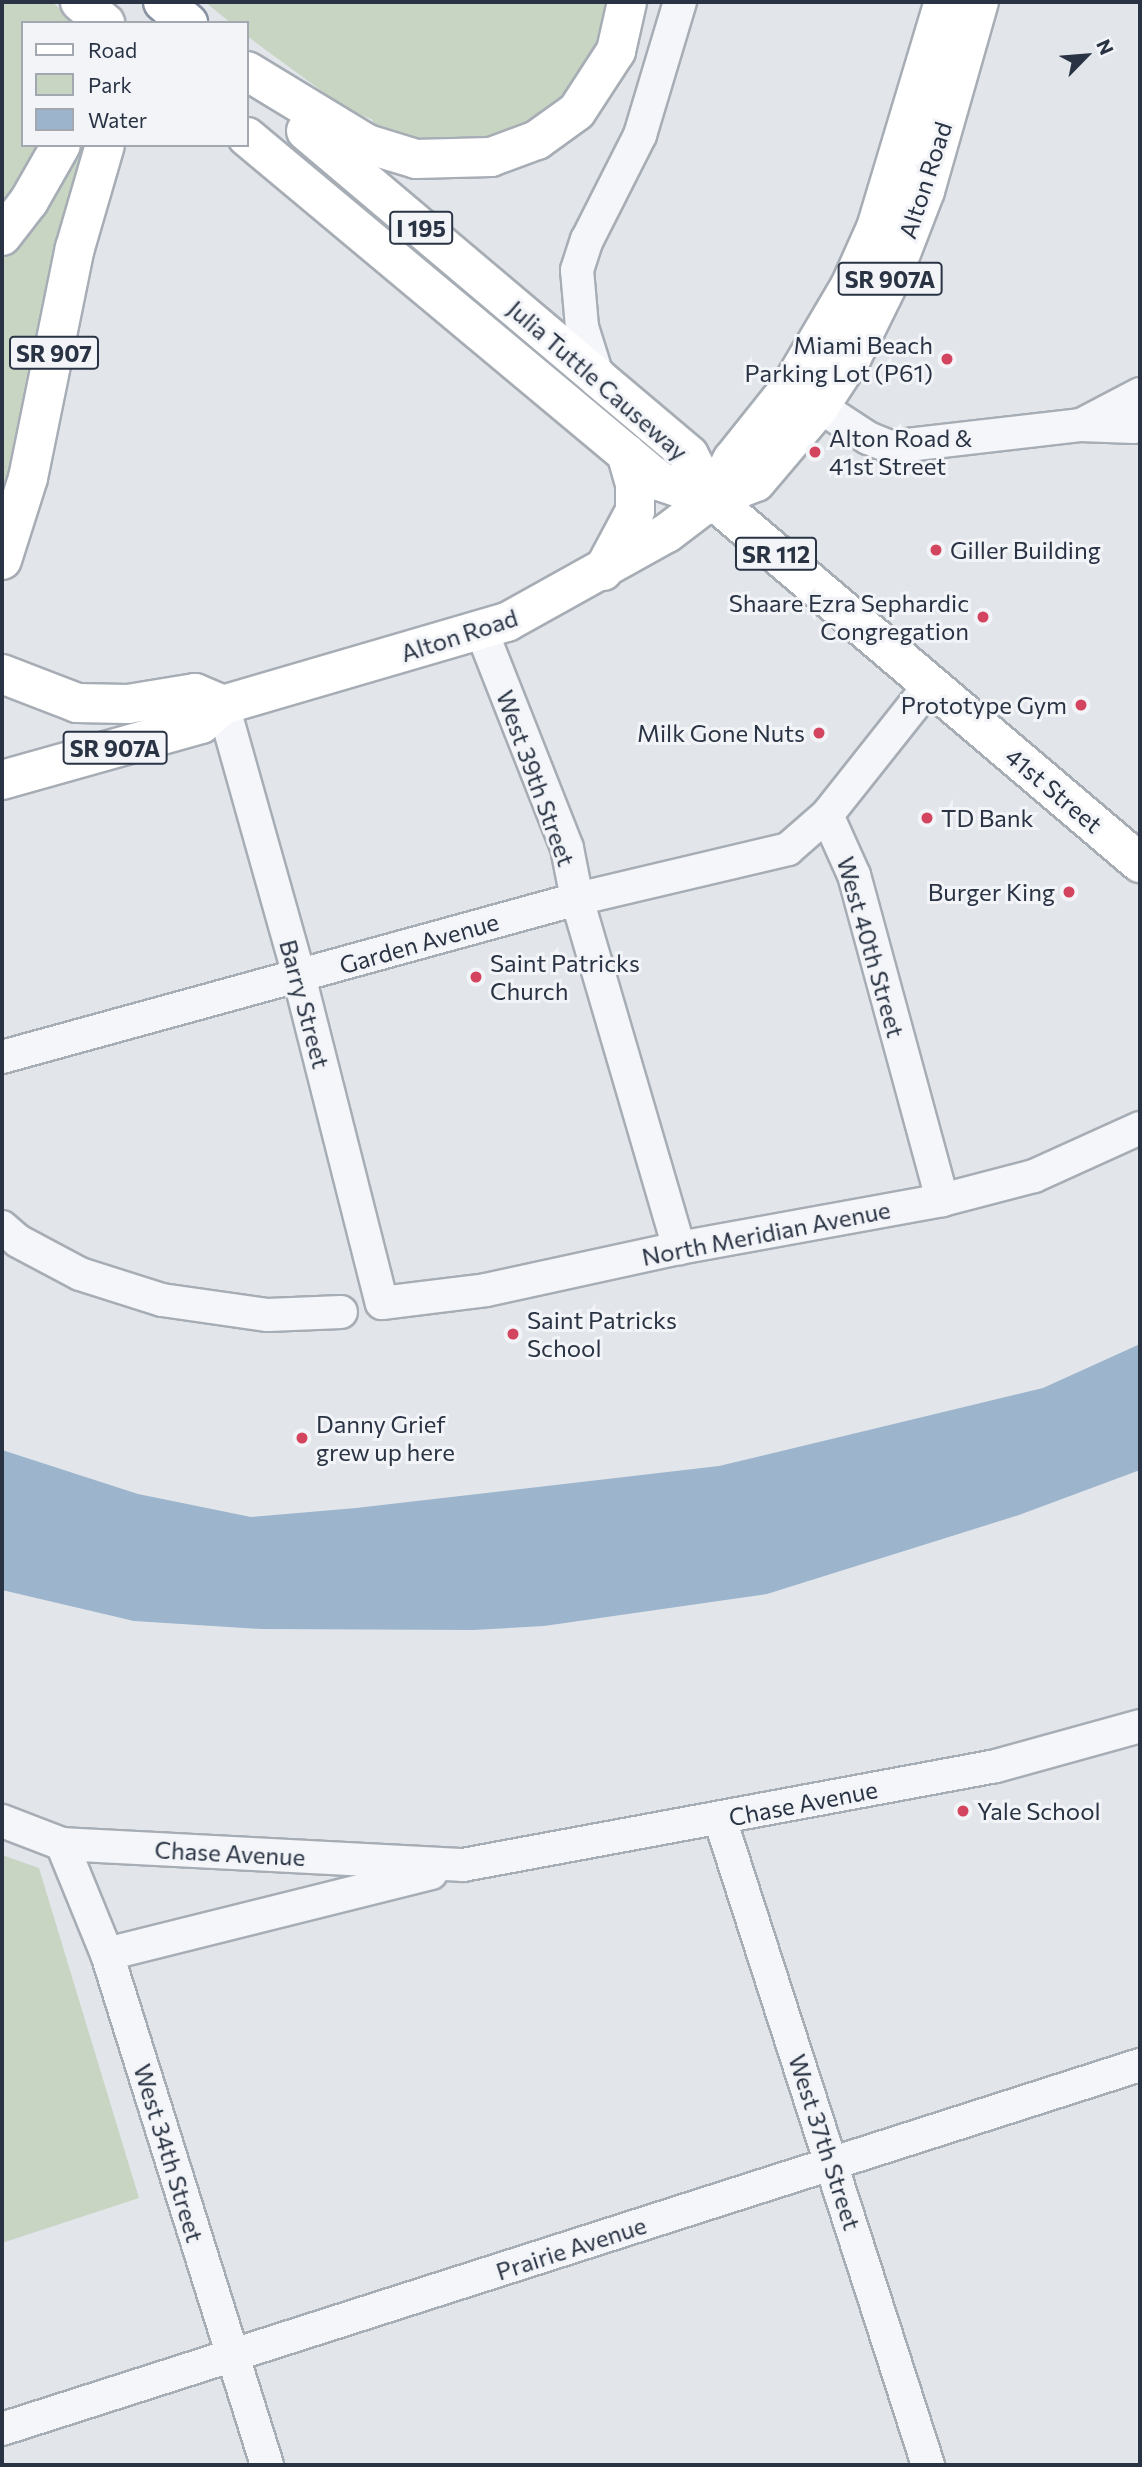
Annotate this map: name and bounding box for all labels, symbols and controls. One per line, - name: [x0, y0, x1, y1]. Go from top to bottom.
- legend: [21, 21, 248, 147]
- north arrow: [1051, 21, 1121, 91]
- text: N: [1092, 36, 1119, 58]
- text: Road: [88, 37, 137, 62]
- text: Park: [88, 72, 132, 97]
- text: Water: [88, 107, 147, 132]
- street label: Alton Road: [893, 118, 957, 242]
- road number: I 195: [388, 208, 454, 247]
- road number: SR 907A: [838, 260, 942, 298]
- street label: Julia Tuttle Causeway: [502, 294, 694, 466]
- place label: Miami Beach Parking Lot (P61): [745, 331, 933, 387]
- road number: SR 907: [8, 334, 100, 372]
- marker: Miami Beach Parking Lot (P61): [939, 351, 955, 367]
- place label: Alton Road & 41st Street: [829, 424, 972, 480]
- marker: Alton Road & 41st Street: [807, 444, 823, 460]
- road number: SR 112: [734, 534, 818, 574]
- place label: Giller Building: [950, 536, 1101, 564]
- marker: Giller Building: [928, 542, 944, 558]
- place label: Shaare Ezra Sephardic Congregation: [729, 589, 969, 645]
- street label: Alton Road: [397, 603, 521, 667]
- marker: Shaare Ezra Sephardic Congregation: [975, 609, 991, 625]
- street label: West 39th Street: [491, 686, 581, 870]
- place label: Prototype Gym: [901, 691, 1067, 719]
- marker: Prototype Gym: [1073, 697, 1089, 713]
- place label: Milk Gone Nuts: [637, 719, 805, 747]
- marker: Milk Gone Nuts: [811, 725, 827, 741]
- road number: SR 907A: [62, 728, 168, 768]
- street label: 41st Street: [1000, 741, 1108, 839]
- place label: TD Bank: [941, 804, 1033, 832]
- marker: TD Bank: [919, 810, 935, 826]
- street label: West 40th Street: [831, 853, 911, 1041]
- place label: Burger King: [928, 878, 1055, 906]
- marker: Burger King: [1061, 884, 1077, 900]
- street label: Garden Avenue: [336, 907, 502, 979]
- street label: Barry Street: [274, 936, 336, 1072]
- place label: Saint Patricks Church: [490, 949, 640, 1005]
- marker: Saint Patricks Church: [468, 969, 484, 985]
- street label: North Meridian Avenue: [639, 1195, 893, 1271]
- place label: Saint Patricks School: [527, 1306, 677, 1362]
- marker: Saint Patricks School: [505, 1326, 521, 1342]
- place label: Danny Grief grew up here: [316, 1410, 455, 1466]
- marker: Danny Grief grew up here: [294, 1430, 310, 1446]
- street label: Chase Avenue: [726, 1774, 880, 1832]
- place label: Yale School: [977, 1797, 1101, 1825]
- marker: Yale School: [955, 1803, 971, 1819]
- street label: Chase Avenue: [154, 1835, 306, 1871]
- street label: West 37th Street: [783, 2051, 867, 2233]
- street label: West 34th Street: [128, 2060, 210, 2246]
- street label: Prairie Avenue: [492, 2210, 650, 2286]

